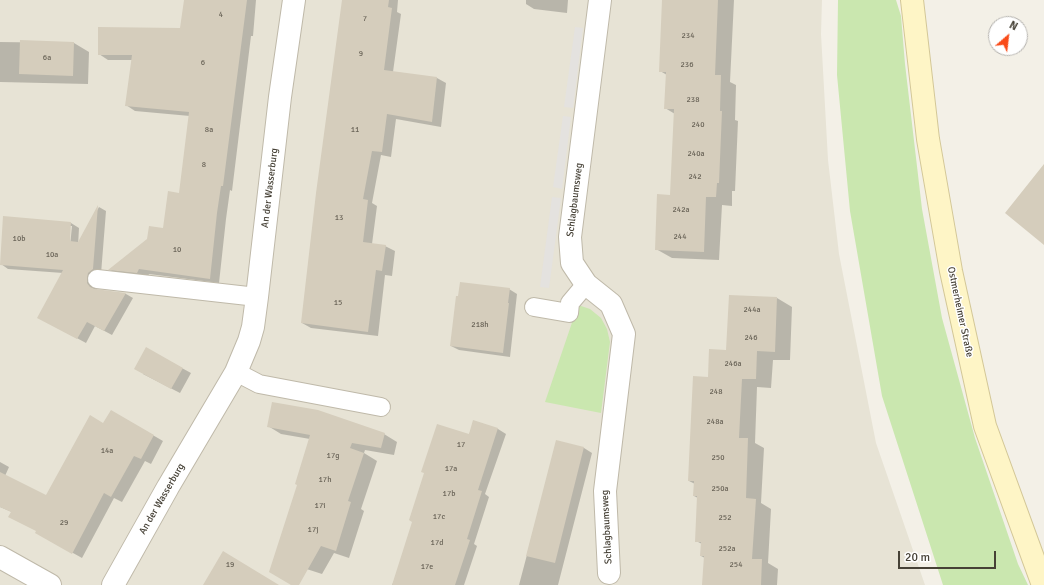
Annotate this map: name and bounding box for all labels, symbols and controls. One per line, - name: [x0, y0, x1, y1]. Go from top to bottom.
- house number: 4: [219, 10, 223, 20]
- house number: 7: [363, 14, 367, 24]
- north arrow: [988, 16, 1028, 56]
- text: N: [1007, 18, 1020, 33]
- house number: 234: [682, 31, 694, 41]
- house number: 9: [359, 49, 363, 59]
- house number: 6a: [43, 53, 51, 63]
- house number: 6: [201, 58, 205, 68]
- house number: 236: [681, 60, 693, 70]
- house number: 238: [687, 95, 699, 105]
- house number: 240: [692, 120, 704, 130]
- house number: 8a: [205, 125, 213, 135]
- house number: 11: [351, 125, 359, 135]
- street label: An der Wasserburg: [259, 147, 281, 229]
- house number: 240a: [687, 149, 705, 159]
- house number: 8: [202, 160, 206, 170]
- street label: Schlagbaumsweg: [565, 162, 585, 238]
- house number: 242: [689, 172, 701, 182]
- house number: 242a: [672, 205, 690, 215]
- house number: 13: [335, 213, 343, 223]
- house number: 244: [674, 232, 686, 242]
- house number: 10b: [13, 234, 25, 244]
- house number: 10: [173, 245, 181, 255]
- house number: 10a: [46, 250, 58, 260]
- street label: Ostmerheimer Straße: [945, 266, 975, 358]
- house number: 15: [334, 298, 342, 308]
- house number: 244a: [743, 305, 761, 315]
- house number: 218h: [471, 320, 489, 330]
- house number: 246: [745, 333, 757, 343]
- house number: 246a: [724, 359, 742, 369]
- house number: 248: [710, 387, 722, 397]
- house number: 248a: [706, 417, 724, 427]
- house number: 17: [457, 440, 465, 450]
- house number: 14a: [101, 446, 113, 456]
- house number: 17g: [327, 451, 339, 461]
- house number: 250: [712, 453, 724, 463]
- street label: An der Wasserburg: [137, 461, 187, 537]
- house number: 17a: [445, 464, 457, 474]
- house number: 17h: [319, 475, 331, 485]
- house number: 250a: [711, 484, 729, 494]
- house number: 17b: [443, 489, 455, 499]
- street label: Schlagbaumsweg: [599, 489, 615, 565]
- house number: 17i: [315, 501, 325, 511]
- house number: 17c: [433, 512, 445, 522]
- house number: 252: [719, 513, 731, 523]
- house number: 29: [60, 518, 68, 528]
- house number: 17j: [308, 525, 318, 535]
- house number: 17d: [431, 538, 443, 548]
- scale bar: [900, 543, 998, 569]
- house number: 252a: [718, 544, 736, 554]
- text: 20 m: [905, 550, 930, 565]
- house number: 19: [226, 560, 234, 570]
- house number: 254: [730, 560, 742, 570]
- house number: 17e: [421, 562, 433, 572]

